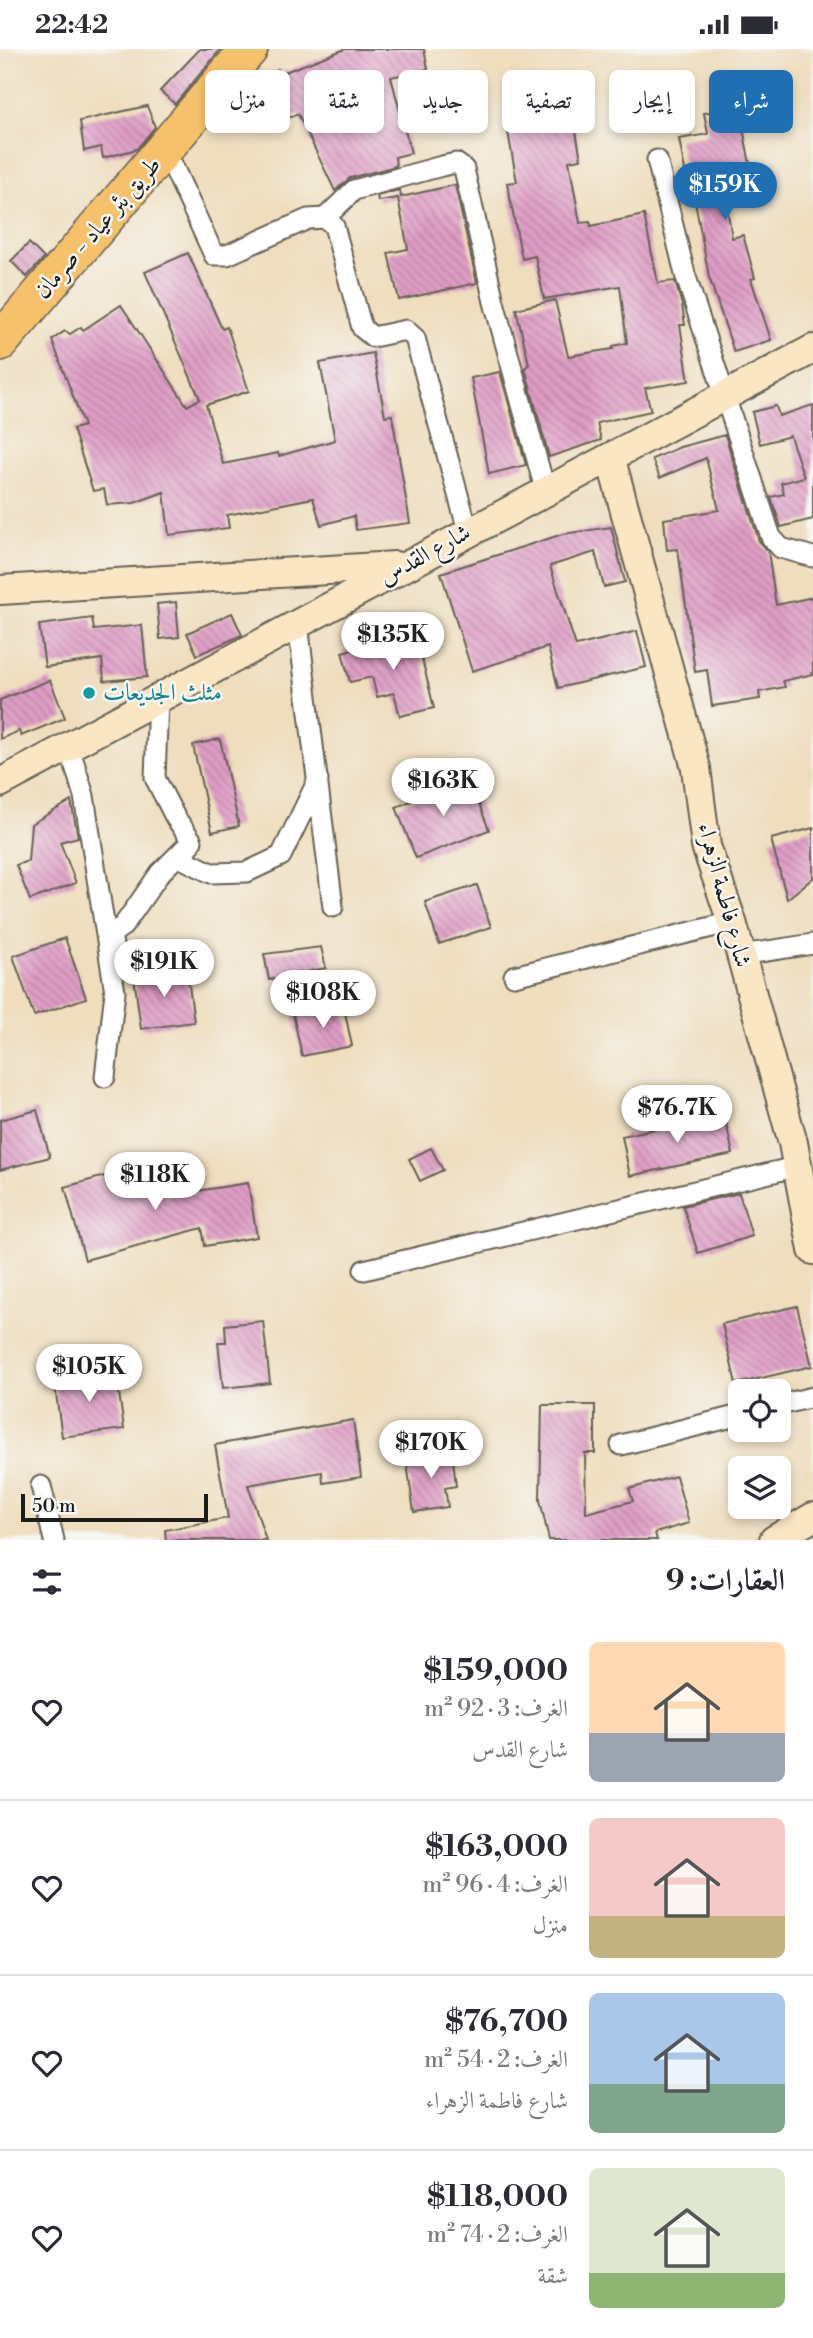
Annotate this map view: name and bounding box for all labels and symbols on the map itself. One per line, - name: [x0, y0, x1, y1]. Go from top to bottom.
- street label: طريق بئر عياد - صرمان: [28, 151, 168, 305]
- pin: $159K: [676, 163, 774, 222]
- street label: شارع القدس: [374, 518, 478, 596]
- pin: $135K: [344, 613, 442, 672]
- place label: مثلث الجديعات: [103, 678, 222, 708]
- marker: مثلث الجديعات: [81, 685, 97, 701]
- pin: $163K: [394, 759, 492, 818]
- street label: شارع فاطمة الزهراء: [686, 819, 758, 972]
- pin: $191K: [115, 939, 213, 999]
- pin: $108K: [274, 971, 372, 1030]
- pin: $76.7K: [620, 1085, 734, 1145]
- pin: $118K: [106, 1153, 204, 1212]
- pin: $105K: [40, 1345, 138, 1404]
- pin: $170K: [382, 1421, 480, 1480]
- scale bar: [21, 1491, 208, 1523]

